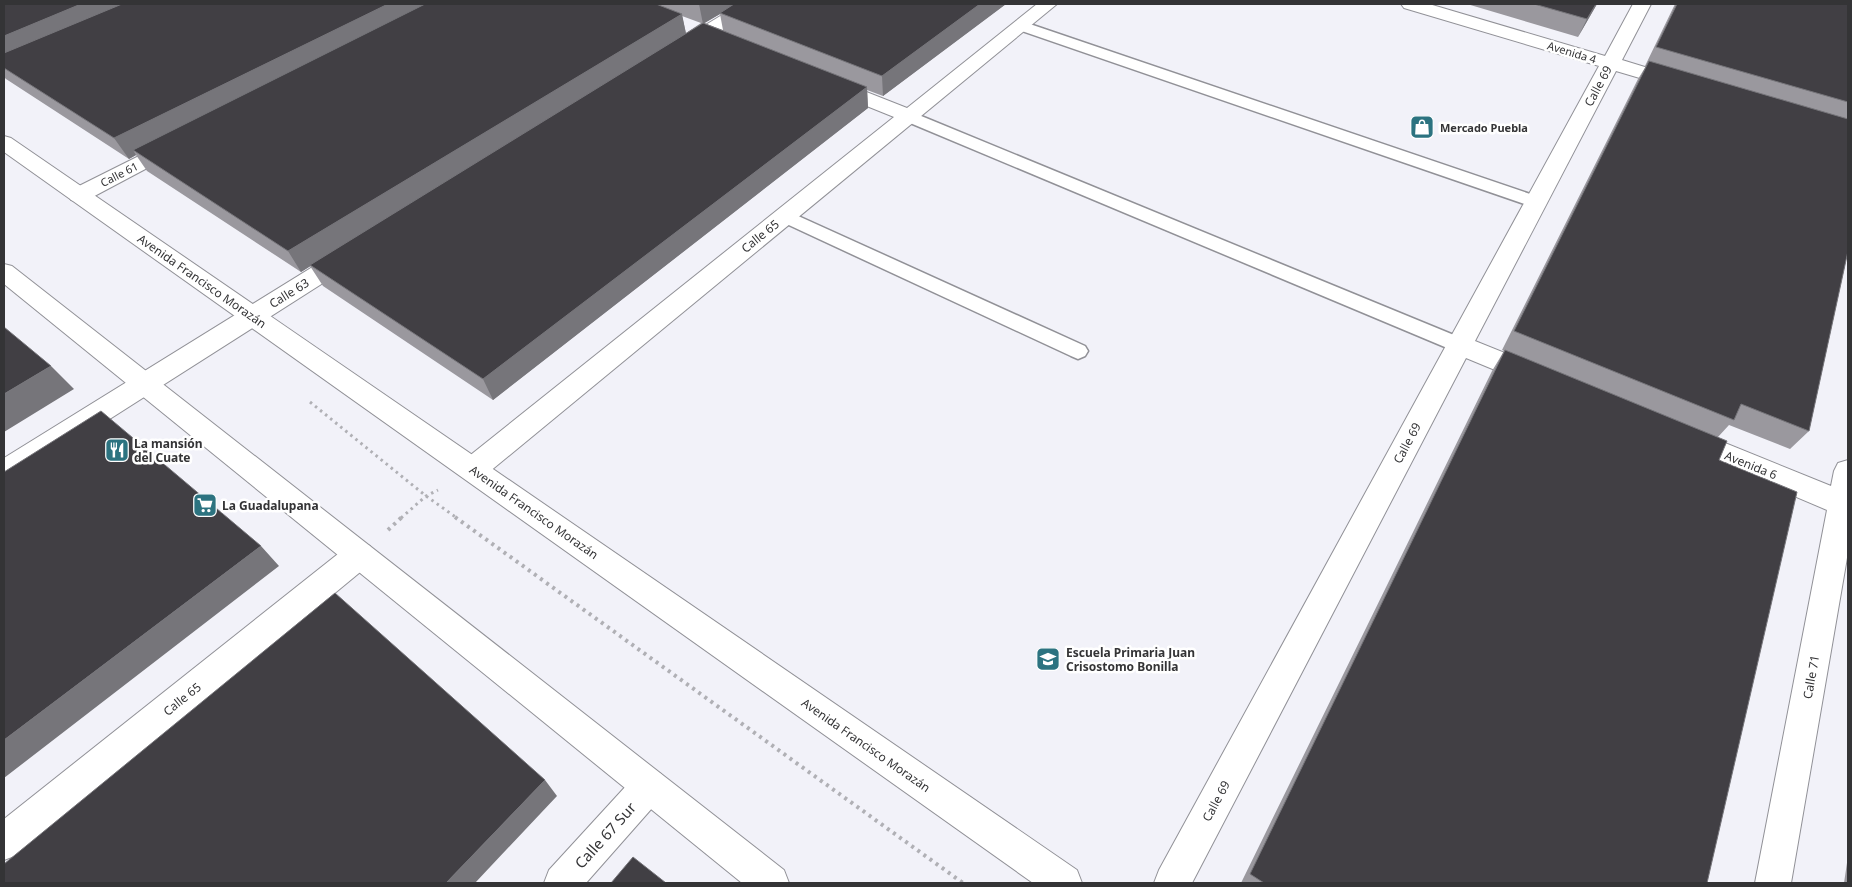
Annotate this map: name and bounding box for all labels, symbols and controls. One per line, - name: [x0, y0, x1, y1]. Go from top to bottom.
- street label: Avenida 4: [1546, 37, 1599, 67]
- street label: Calle 69: [1580, 62, 1616, 109]
- shop icon: Mercado Puebla: [1409, 114, 1435, 140]
- place label: Mercado Puebla: [1440, 120, 1528, 135]
- street label: Calle 61: [98, 158, 140, 190]
- street label: Calle 65: [738, 215, 783, 256]
- street label: Avenida Francisco Morazán: [134, 230, 270, 332]
- street label: Calle 63: [266, 274, 312, 312]
- street label: Calle 69: [1389, 419, 1425, 466]
- place label: La mansión del Cuate: [134, 435, 203, 466]
- restaurant icon: La mansión del Cuate: [104, 437, 130, 463]
- street label: Avenida 6: [1722, 447, 1780, 483]
- street label: Avenida Francisco Morazán: [466, 461, 602, 563]
- supermarket icon: La Guadalupana: [192, 492, 218, 518]
- place label: La Guadalupana: [222, 497, 319, 514]
- place label: Escuela Primaria Juan Crisostomo Bonilla: [1066, 644, 1195, 675]
- school or university icon: Escuela Primaria Juan Crisostomo Bonilla: [1035, 646, 1061, 672]
- street label: Calle 71: [1799, 654, 1823, 700]
- street label: Calle 65: [160, 678, 205, 719]
- street label: Avenida Francisco Morazán: [798, 694, 934, 796]
- street label: Calle 69: [1198, 777, 1234, 824]
- street label: Calle 67 Sur: [570, 798, 640, 872]

